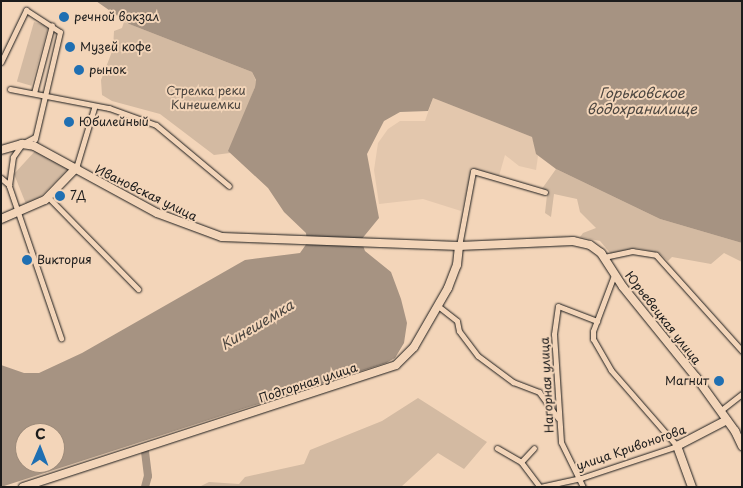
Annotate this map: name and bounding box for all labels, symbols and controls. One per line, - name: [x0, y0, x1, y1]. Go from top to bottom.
- place label: речной вокзал: [74, 10, 160, 24]
- marker: речной вокзал: [58, 11, 70, 23]
- place label: Музей кофе: [80, 40, 152, 54]
- marker: Музей кофе: [64, 41, 76, 53]
- place label: рынок: [89, 63, 126, 77]
- marker: рынок: [73, 64, 85, 76]
- park label: Стрелка реки Кинешемки: [166, 84, 246, 112]
- water label: Горьковское водохранилище: [587, 85, 697, 118]
- place label: Юбилейный: [79, 115, 149, 129]
- marker: Юбилейный: [63, 116, 75, 128]
- street label: Ивановская улица: [92, 162, 200, 224]
- place label: 7Д: [70, 189, 86, 203]
- marker: 7Д: [54, 190, 66, 202]
- place label: Виктория: [37, 253, 92, 267]
- marker: Виктория: [21, 254, 33, 266]
- street label: Юрьевецкая улица: [622, 268, 704, 368]
- water label: Кинешемка: [217, 297, 297, 353]
- street label: Нагорная улица: [537, 336, 557, 434]
- street label: Подгорная улица: [257, 360, 359, 406]
- place label: Магнит: [665, 374, 709, 388]
- marker: Магнит: [713, 375, 725, 387]
- street label: улица Кривоногова: [574, 422, 688, 474]
- north arrow: [15, 423, 65, 473]
- text: С: [35, 423, 46, 444]

